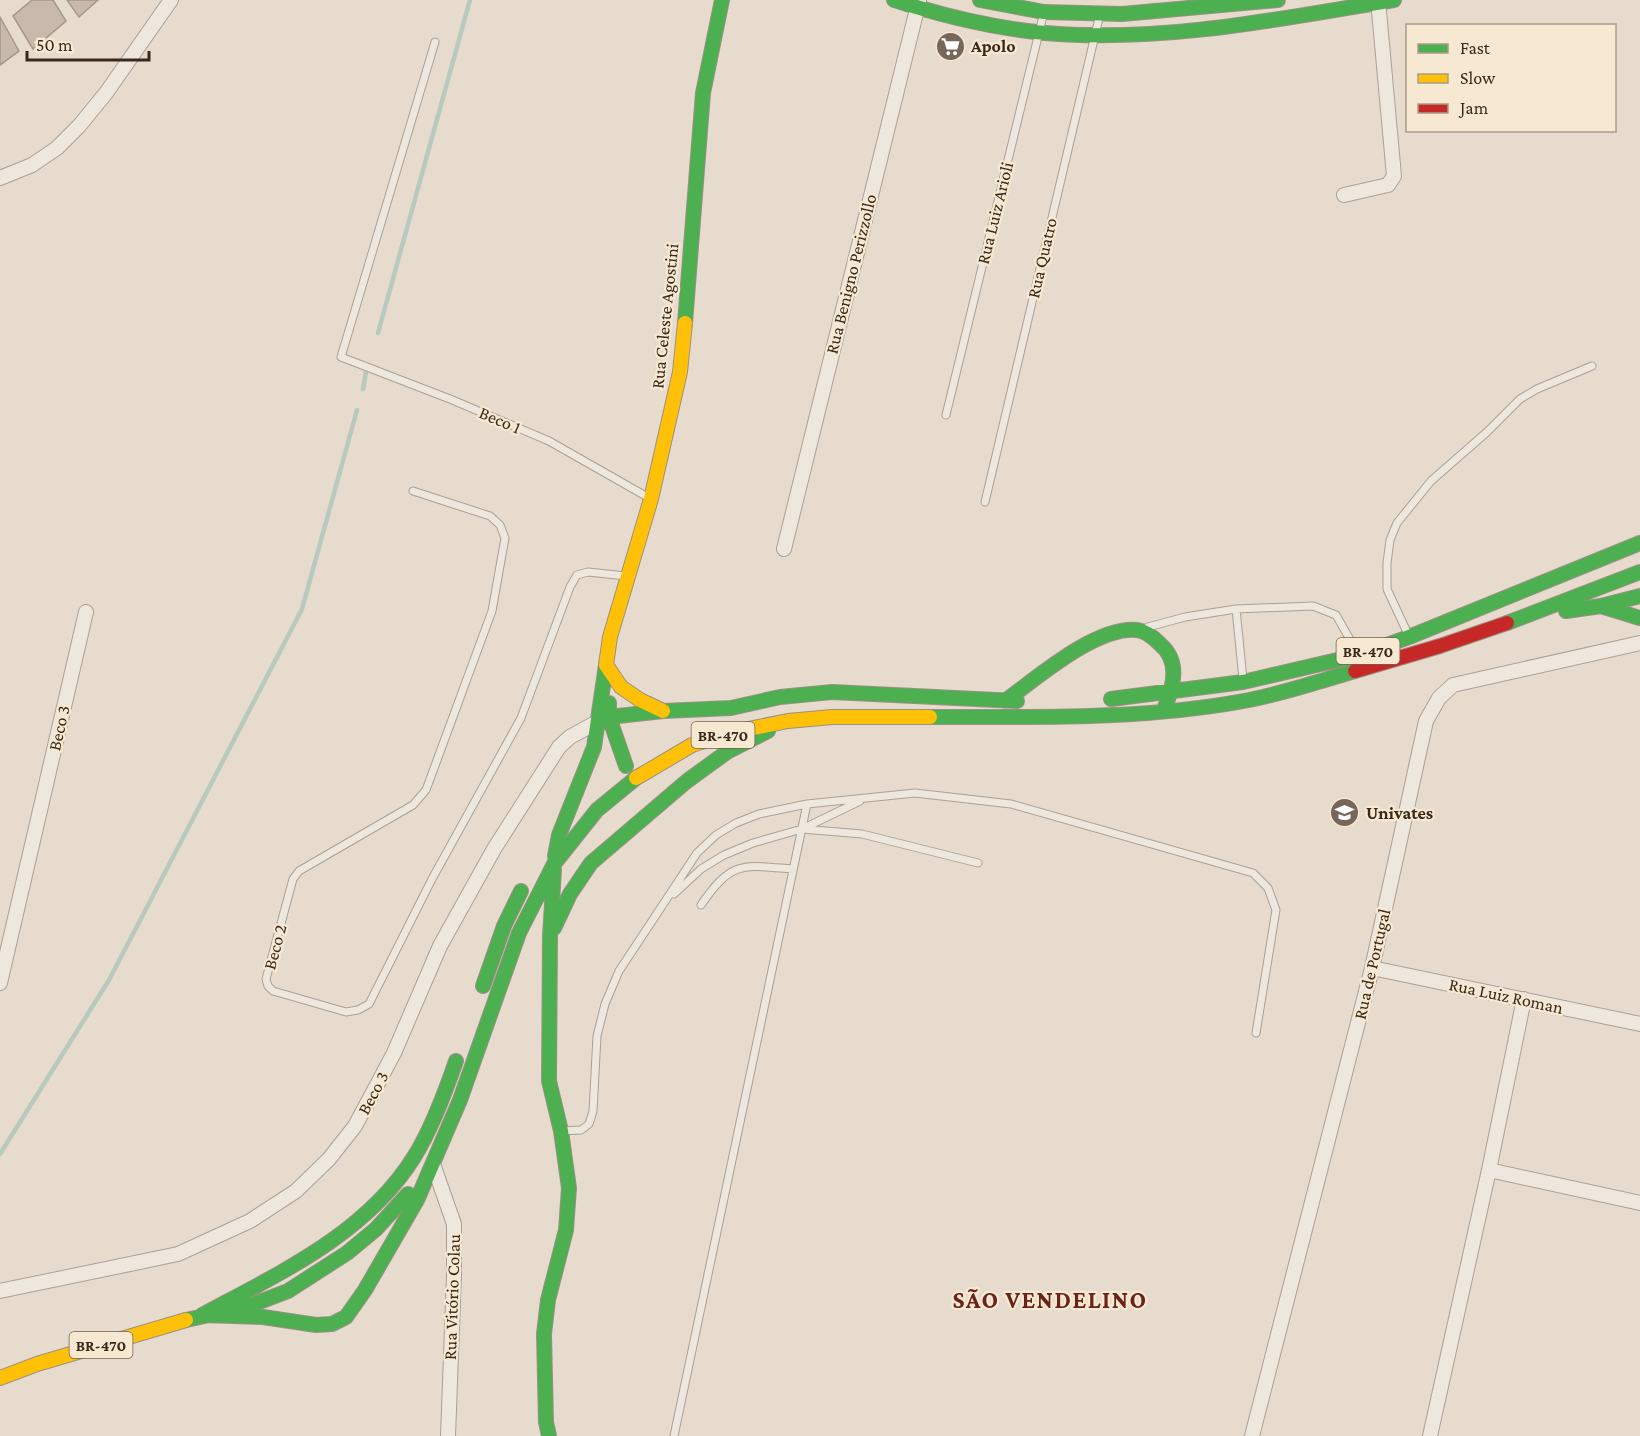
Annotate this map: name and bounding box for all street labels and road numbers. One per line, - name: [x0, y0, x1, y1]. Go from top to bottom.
- street label: Rua Luiz Arioli: [973, 159, 1017, 266]
- street label: Rua Benigno Perizzollo: [821, 192, 881, 356]
- street label: Rua Quatro: [1023, 216, 1061, 300]
- street label: Rua Celeste Agostini: [647, 242, 683, 390]
- street label: Beco 1: [476, 402, 524, 438]
- road number: BR-470: [1336, 638, 1400, 664]
- street label: Beco 3: [44, 703, 74, 753]
- road number: BR-470: [692, 722, 754, 748]
- street label: Rua de Portugal: [1350, 906, 1395, 1021]
- street label: Beco 2: [259, 922, 291, 972]
- street label: Rua Luiz Roman: [1447, 974, 1565, 1018]
- street label: Beco 3: [353, 1068, 393, 1118]
- street label: Rua Vitório Colau: [440, 1233, 464, 1360]
- road number: BR-470: [70, 1332, 132, 1358]

